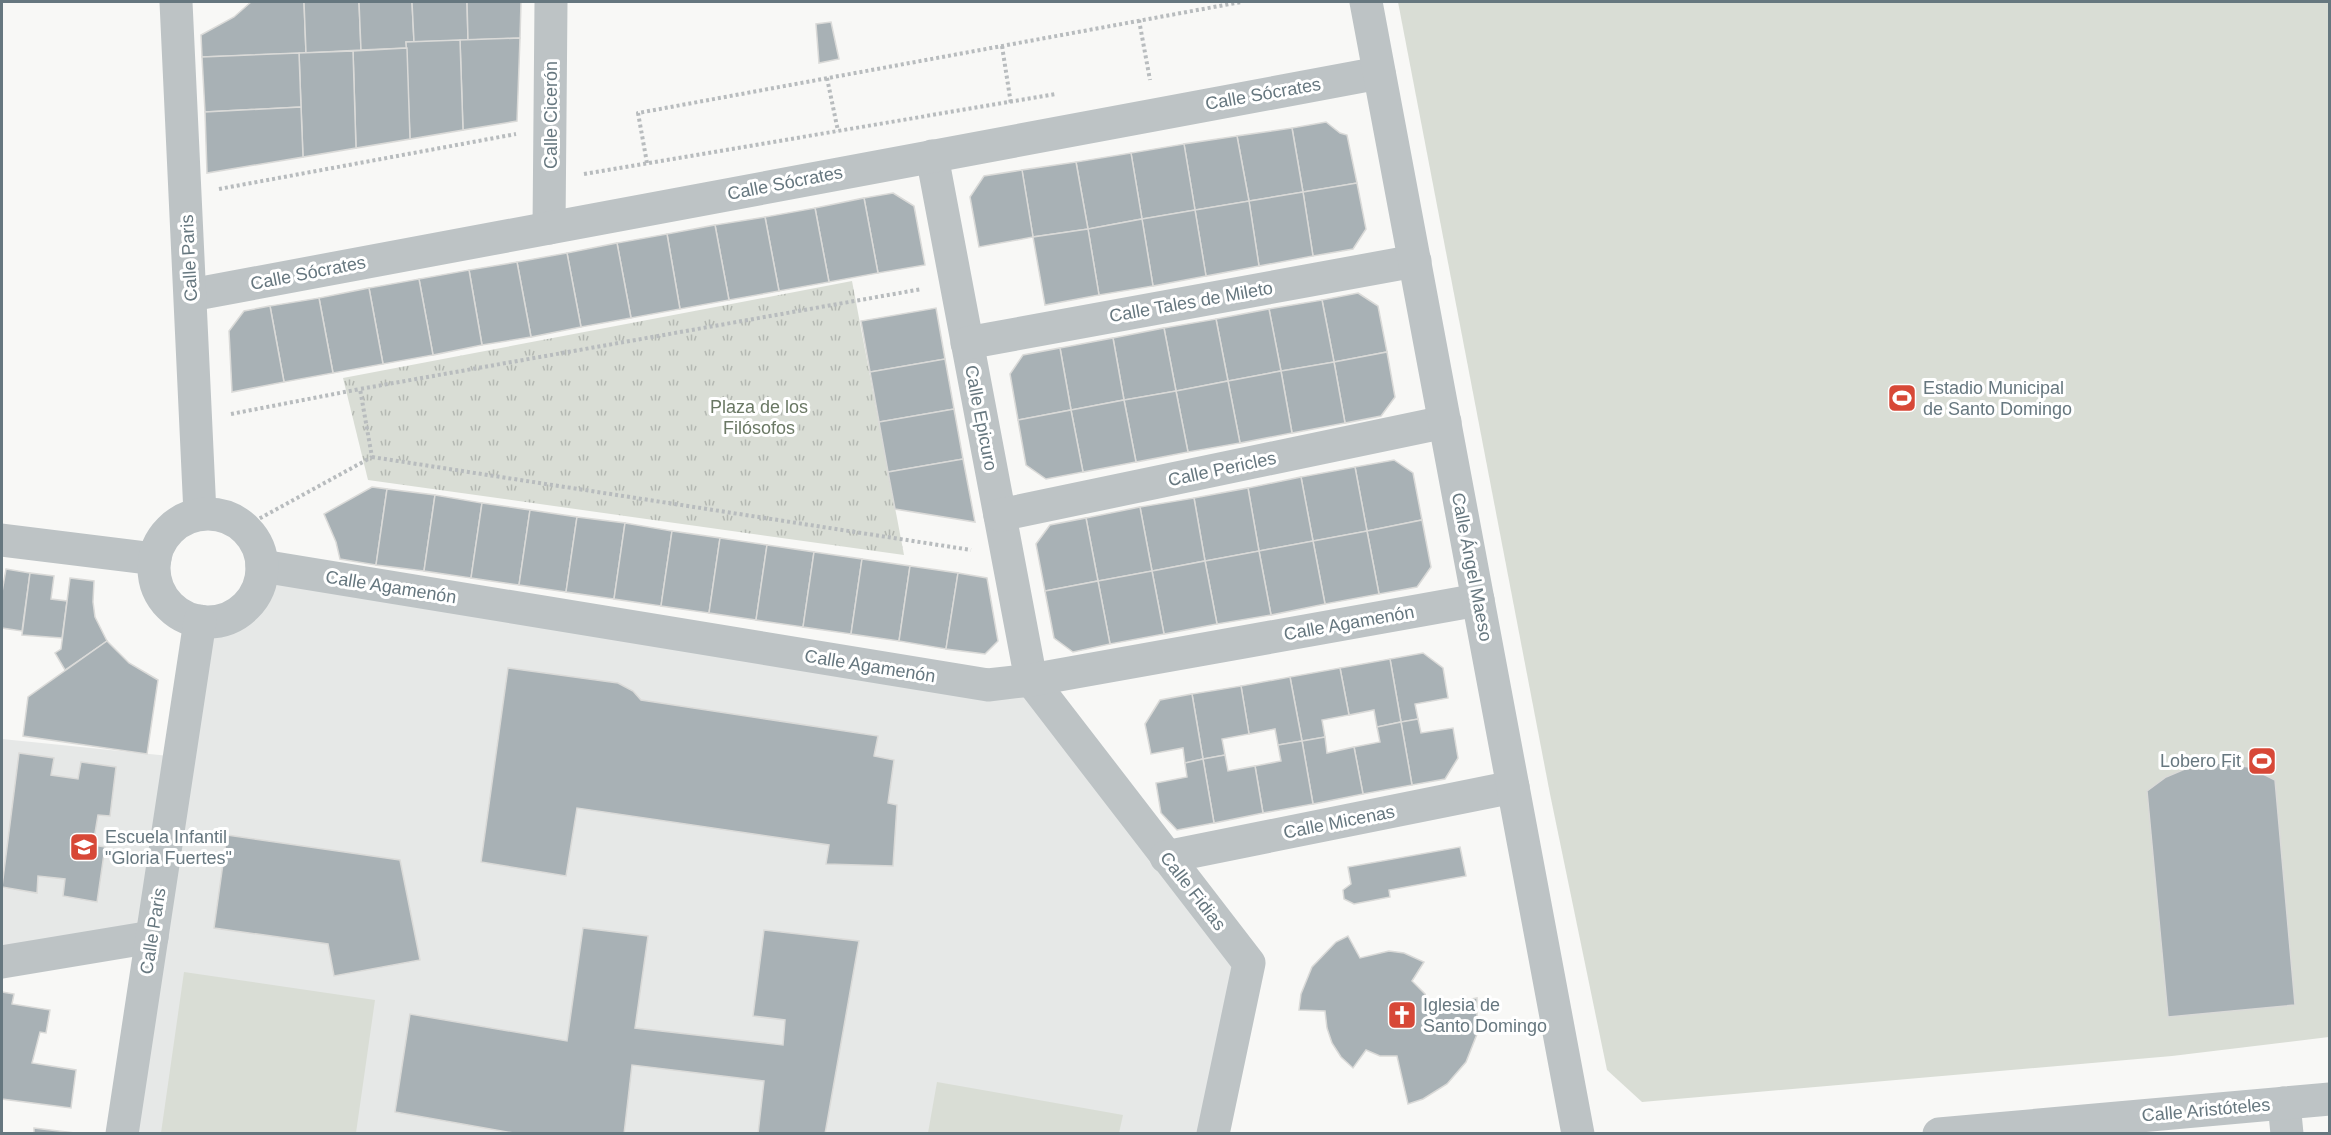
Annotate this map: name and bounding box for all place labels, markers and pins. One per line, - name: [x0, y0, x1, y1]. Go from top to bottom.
- place label: Estadio Municipal de Santo Domingo: [1923, 378, 2072, 419]
- sports icon: Estadio Municipal de Santo Domingo: [1886, 382, 1918, 414]
- sports icon: Lobero Fit: [2246, 745, 2278, 777]
- place label: Lobero Fit: [2160, 751, 2241, 771]
- place label: Escuela Infantil "Gloria Fuertes": [105, 827, 232, 868]
- school or university icon: Escuela Infantil "Gloria Fuertes": [68, 831, 100, 863]
- place label: Iglesia de Santo Domingo: [1423, 995, 1547, 1036]
- church icon: Iglesia de Santo Domingo: [1386, 999, 1418, 1031]

